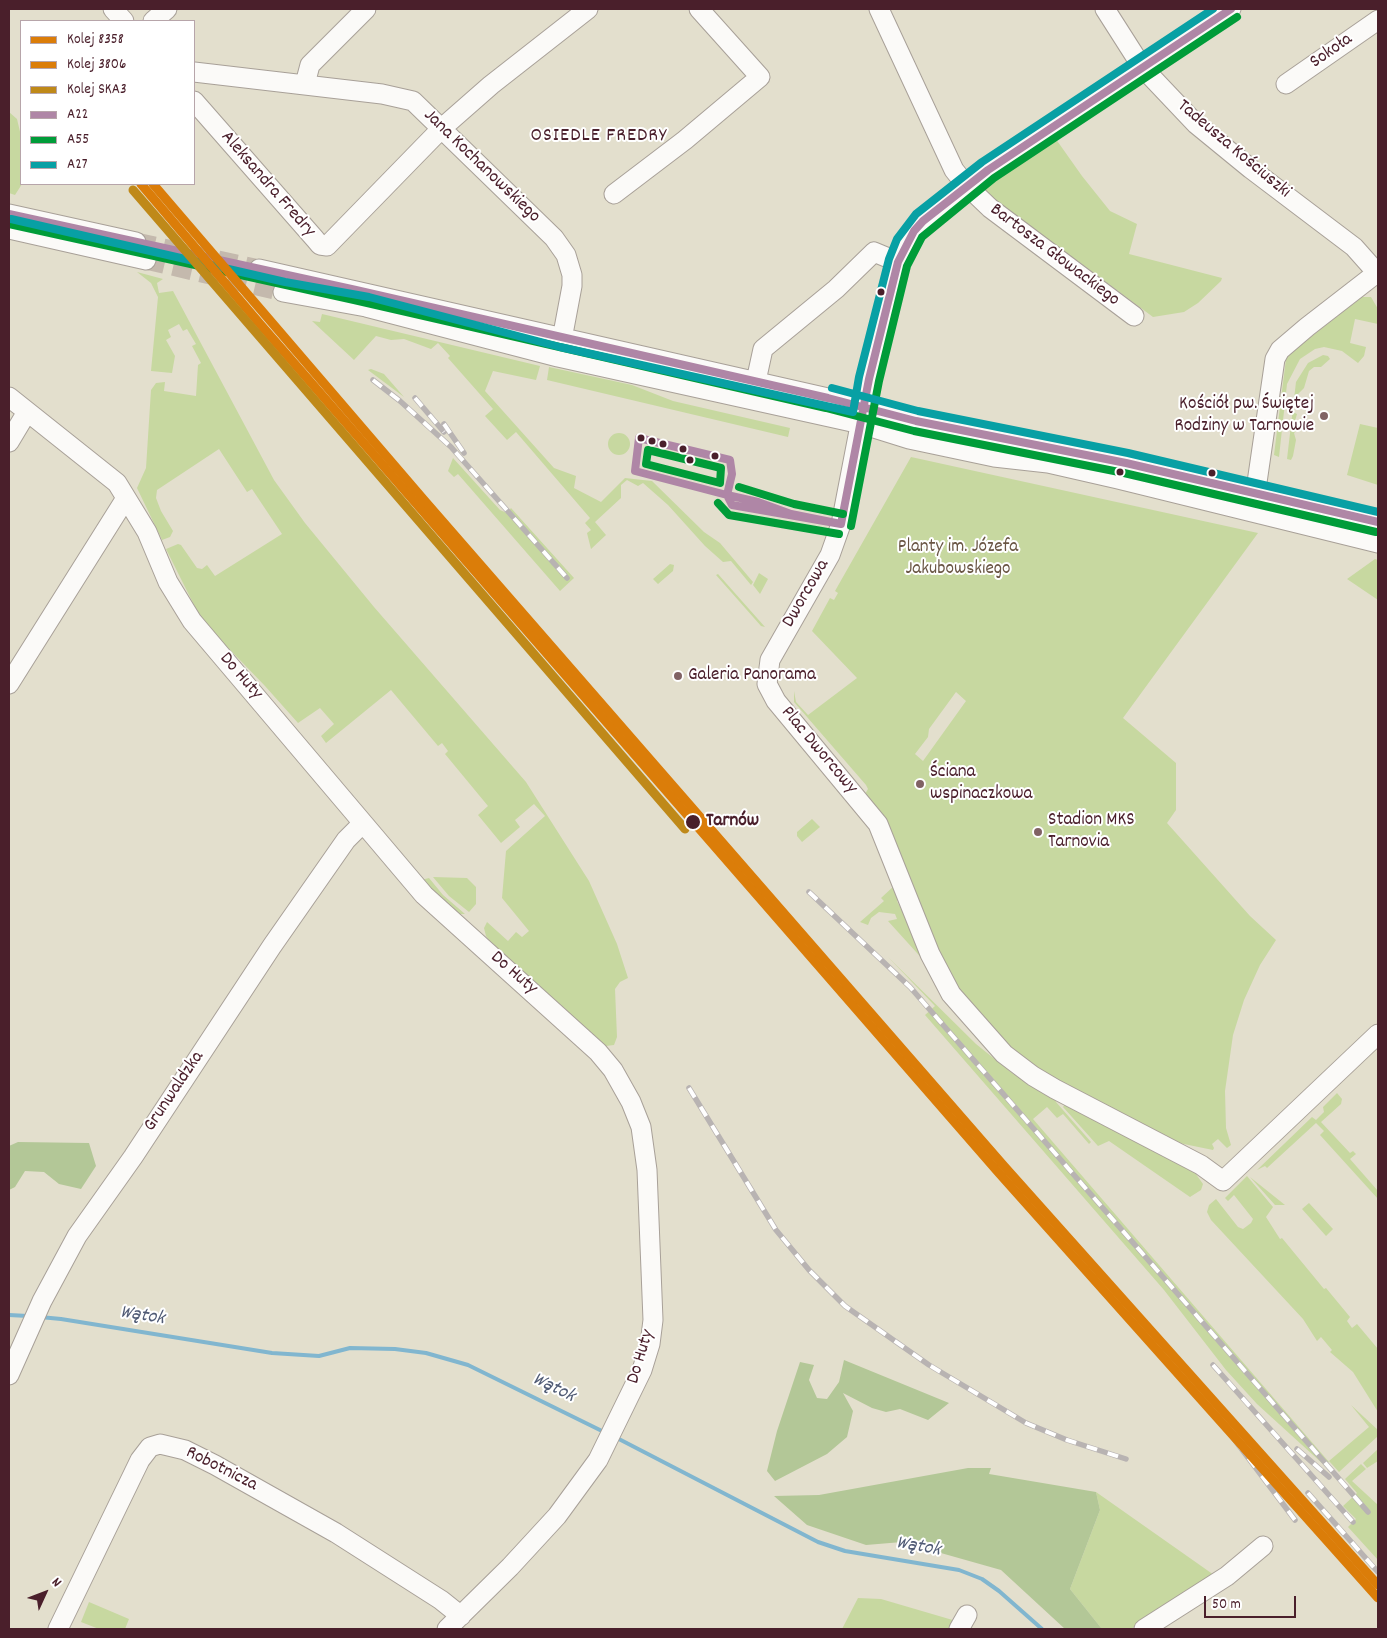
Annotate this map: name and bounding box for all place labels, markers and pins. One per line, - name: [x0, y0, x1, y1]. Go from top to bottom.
- unlabelled marker: [876, 287, 886, 297]
- place label: Kościół pw. Świętej Rodziny w Tarnowie: [1174, 394, 1314, 438]
- marker: Kościół pw. Świętej Rodziny w Tarnowie: [1318, 410, 1330, 422]
- unlabelled marker: [636, 433, 646, 443]
- unlabelled marker: [647, 436, 657, 446]
- unlabelled marker: [658, 439, 668, 449]
- unlabelled marker: [678, 444, 688, 454]
- unlabelled marker: [710, 451, 720, 461]
- unlabelled marker: [685, 455, 695, 465]
- unlabelled marker: [1115, 467, 1125, 477]
- unlabelled marker: [1207, 468, 1217, 478]
- place label: Galeria Panorama: [688, 665, 816, 687]
- marker: Galeria Panorama: [672, 670, 684, 682]
- place label: Ściana wspinaczkowa: [930, 762, 1032, 806]
- marker: Ściana wspinaczkowa: [914, 778, 926, 790]
- place label: Stadion MKS Tarnovia: [1048, 810, 1135, 854]
- place label: Tarnów: [706, 811, 759, 833]
- marker: Tarnów: [684, 813, 702, 831]
- marker: Stadion MKS Tarnovia: [1032, 826, 1044, 838]

